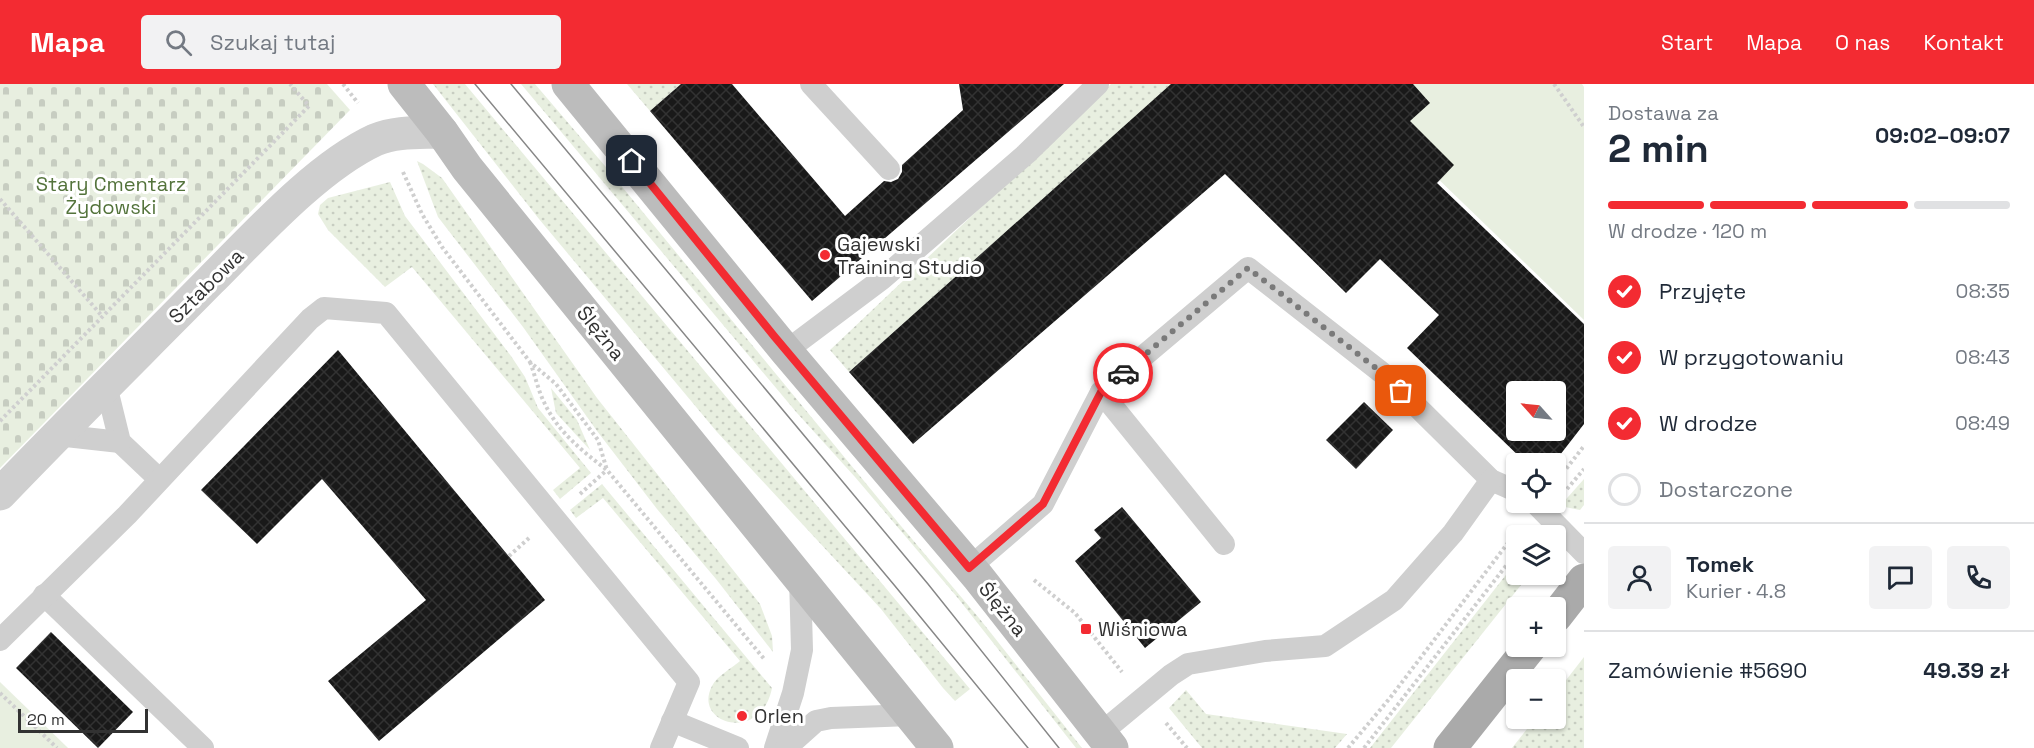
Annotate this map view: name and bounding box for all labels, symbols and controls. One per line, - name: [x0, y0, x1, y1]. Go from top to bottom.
- search box: [141, 15, 561, 69]
- text: Mapa: [30, 24, 105, 60]
- icon: search: [162, 26, 195, 59]
- text: Szukaj tutaj: [210, 28, 335, 56]
- text: Start: [1661, 29, 1713, 56]
- text: Mapa: [1746, 29, 1802, 56]
- text: O nas: [1835, 29, 1890, 56]
- text: Kontakt: [1923, 29, 2004, 56]
- text: Dostawa za: [1608, 100, 1719, 126]
- text: 09:02–09:07: [1875, 121, 2010, 149]
- text: 2 min: [1608, 124, 1709, 173]
- pin: [606, 135, 657, 186]
- icon: home: [615, 144, 648, 177]
- park label: Stary Cmentarz Żydowski: [36, 171, 186, 220]
- text: W drodze · 120 m: [1608, 218, 1767, 244]
- place label: Gajewski Training Studio: [837, 231, 982, 280]
- street label: Sztabowa: [163, 243, 249, 329]
- marker: Gajewski Training Studio: [818, 248, 832, 262]
- icon: check: [1608, 275, 1641, 308]
- text: Przyjęte: [1659, 277, 1746, 305]
- text: 08:35: [1956, 278, 2010, 304]
- street label: Ślężna: [571, 300, 631, 366]
- icon: check: [1608, 341, 1641, 374]
- courier: [1093, 343, 1153, 403]
- text: W przygotowaniu: [1659, 343, 1844, 371]
- text: 08:43: [1955, 344, 2010, 370]
- icon: car: [1107, 357, 1140, 390]
- pin: [1375, 365, 1426, 416]
- icon: bag: [1384, 374, 1417, 407]
- north arrow: [1506, 381, 1566, 441]
- map controls: [1506, 381, 1566, 729]
- icon: check: [1608, 407, 1641, 440]
- text: W drodze: [1659, 409, 1758, 437]
- text: 08:49: [1955, 410, 2010, 436]
- button: locate: [1506, 453, 1566, 513]
- text: Dostarczone: [1659, 475, 1793, 503]
- button: layers: [1506, 525, 1566, 585]
- button: person: [1608, 546, 1671, 609]
- button: chat: [1869, 546, 1932, 609]
- button: phone: [1947, 546, 2010, 609]
- text: Tomek: [1686, 550, 1754, 578]
- street label: Ślężna: [973, 576, 1033, 642]
- text: Kurier · 4.8: [1686, 578, 1786, 604]
- button: +: [1506, 597, 1566, 657]
- place label: Wiśniowa: [1098, 616, 1188, 642]
- marker: Wiśniowa: [1079, 622, 1093, 636]
- text: Zamówienie #5690: [1608, 656, 1807, 684]
- text: 49.39 zł: [1923, 656, 2010, 684]
- button: −: [1506, 669, 1566, 729]
- place label: Orlen: [754, 703, 804, 729]
- scale bar: [18, 706, 148, 734]
- text: 20 m: [27, 709, 65, 730]
- marker: Orlen: [735, 709, 749, 723]

